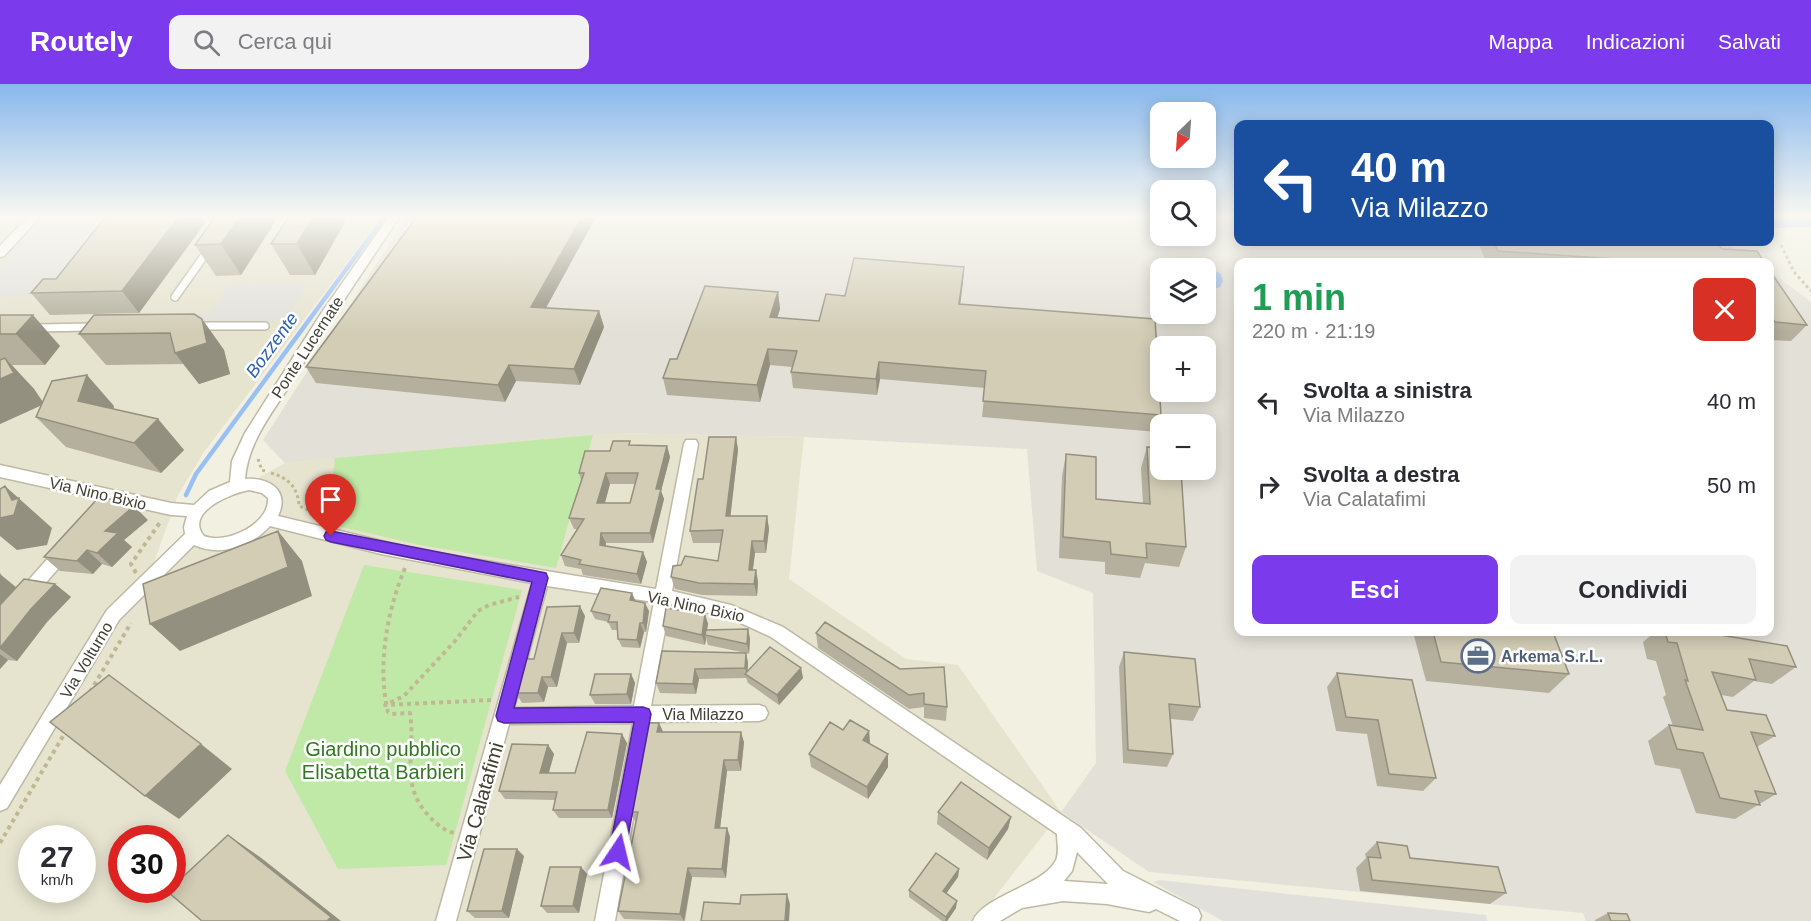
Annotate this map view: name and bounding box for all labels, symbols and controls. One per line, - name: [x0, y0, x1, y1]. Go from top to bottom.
- search box: [169, 15, 589, 69]
- text: Routely: [30, 26, 133, 57]
- icon: search: [190, 26, 223, 59]
- text: Cerca qui: [238, 29, 332, 54]
- text: Mappa: [1489, 30, 1553, 53]
- text: Indicazioni: [1586, 30, 1685, 53]
- text: Salvati: [1718, 30, 1781, 53]
- north arrow: [1150, 102, 1216, 168]
- map controls: [1150, 102, 1216, 480]
- icon: left: [1252, 144, 1330, 222]
- text: 40 m: [1351, 144, 1447, 191]
- button: search: [1150, 180, 1216, 246]
- text: Via Milazzo: [1351, 193, 1489, 223]
- button: layers: [1150, 258, 1216, 324]
- text: 1 min: [1252, 277, 1346, 318]
- button: close: [1693, 278, 1756, 341]
- street label: Ponte Lucernate: [268, 293, 347, 401]
- water label: Bozzente: [242, 309, 302, 381]
- text: 220 m · 21:19: [1252, 320, 1375, 342]
- button: +: [1150, 336, 1216, 402]
- text: Svolta a sinistra: [1303, 378, 1472, 403]
- icon: left: [1252, 386, 1285, 419]
- text: 40 m: [1707, 389, 1756, 414]
- text: Via Milazzo: [1303, 404, 1405, 426]
- button: −: [1150, 414, 1216, 480]
- text: Svolta a destra: [1303, 462, 1460, 487]
- icon: right: [1252, 470, 1285, 503]
- text: 50 m: [1707, 473, 1756, 498]
- street label: Via Nino Bixio: [48, 474, 148, 513]
- pin: [305, 474, 356, 536]
- icon: arrive: [314, 483, 347, 516]
- text: Via Calatafimi: [1303, 488, 1426, 510]
- button: Esci: [1252, 555, 1498, 624]
- button: Condividi: [1510, 555, 1756, 624]
- street label: Via Nino Bixio: [646, 588, 746, 625]
- street label: Via Volturno: [57, 619, 116, 701]
- office icon: Arkema S.r.L.: [1460, 638, 1496, 674]
- place label: Arkema S.r.L.: [1501, 648, 1603, 665]
- street label: Via Milazzo: [662, 706, 744, 723]
- park label: Giardino pubblico Elisabetta Barbieri: [302, 738, 464, 783]
- street label: Via Calatafimi: [452, 740, 508, 864]
- position arrow: [586, 820, 650, 884]
- speed limit sign: 30: [108, 825, 186, 903]
- text: 27: [40, 840, 74, 873]
- text: km/h: [41, 871, 73, 888]

